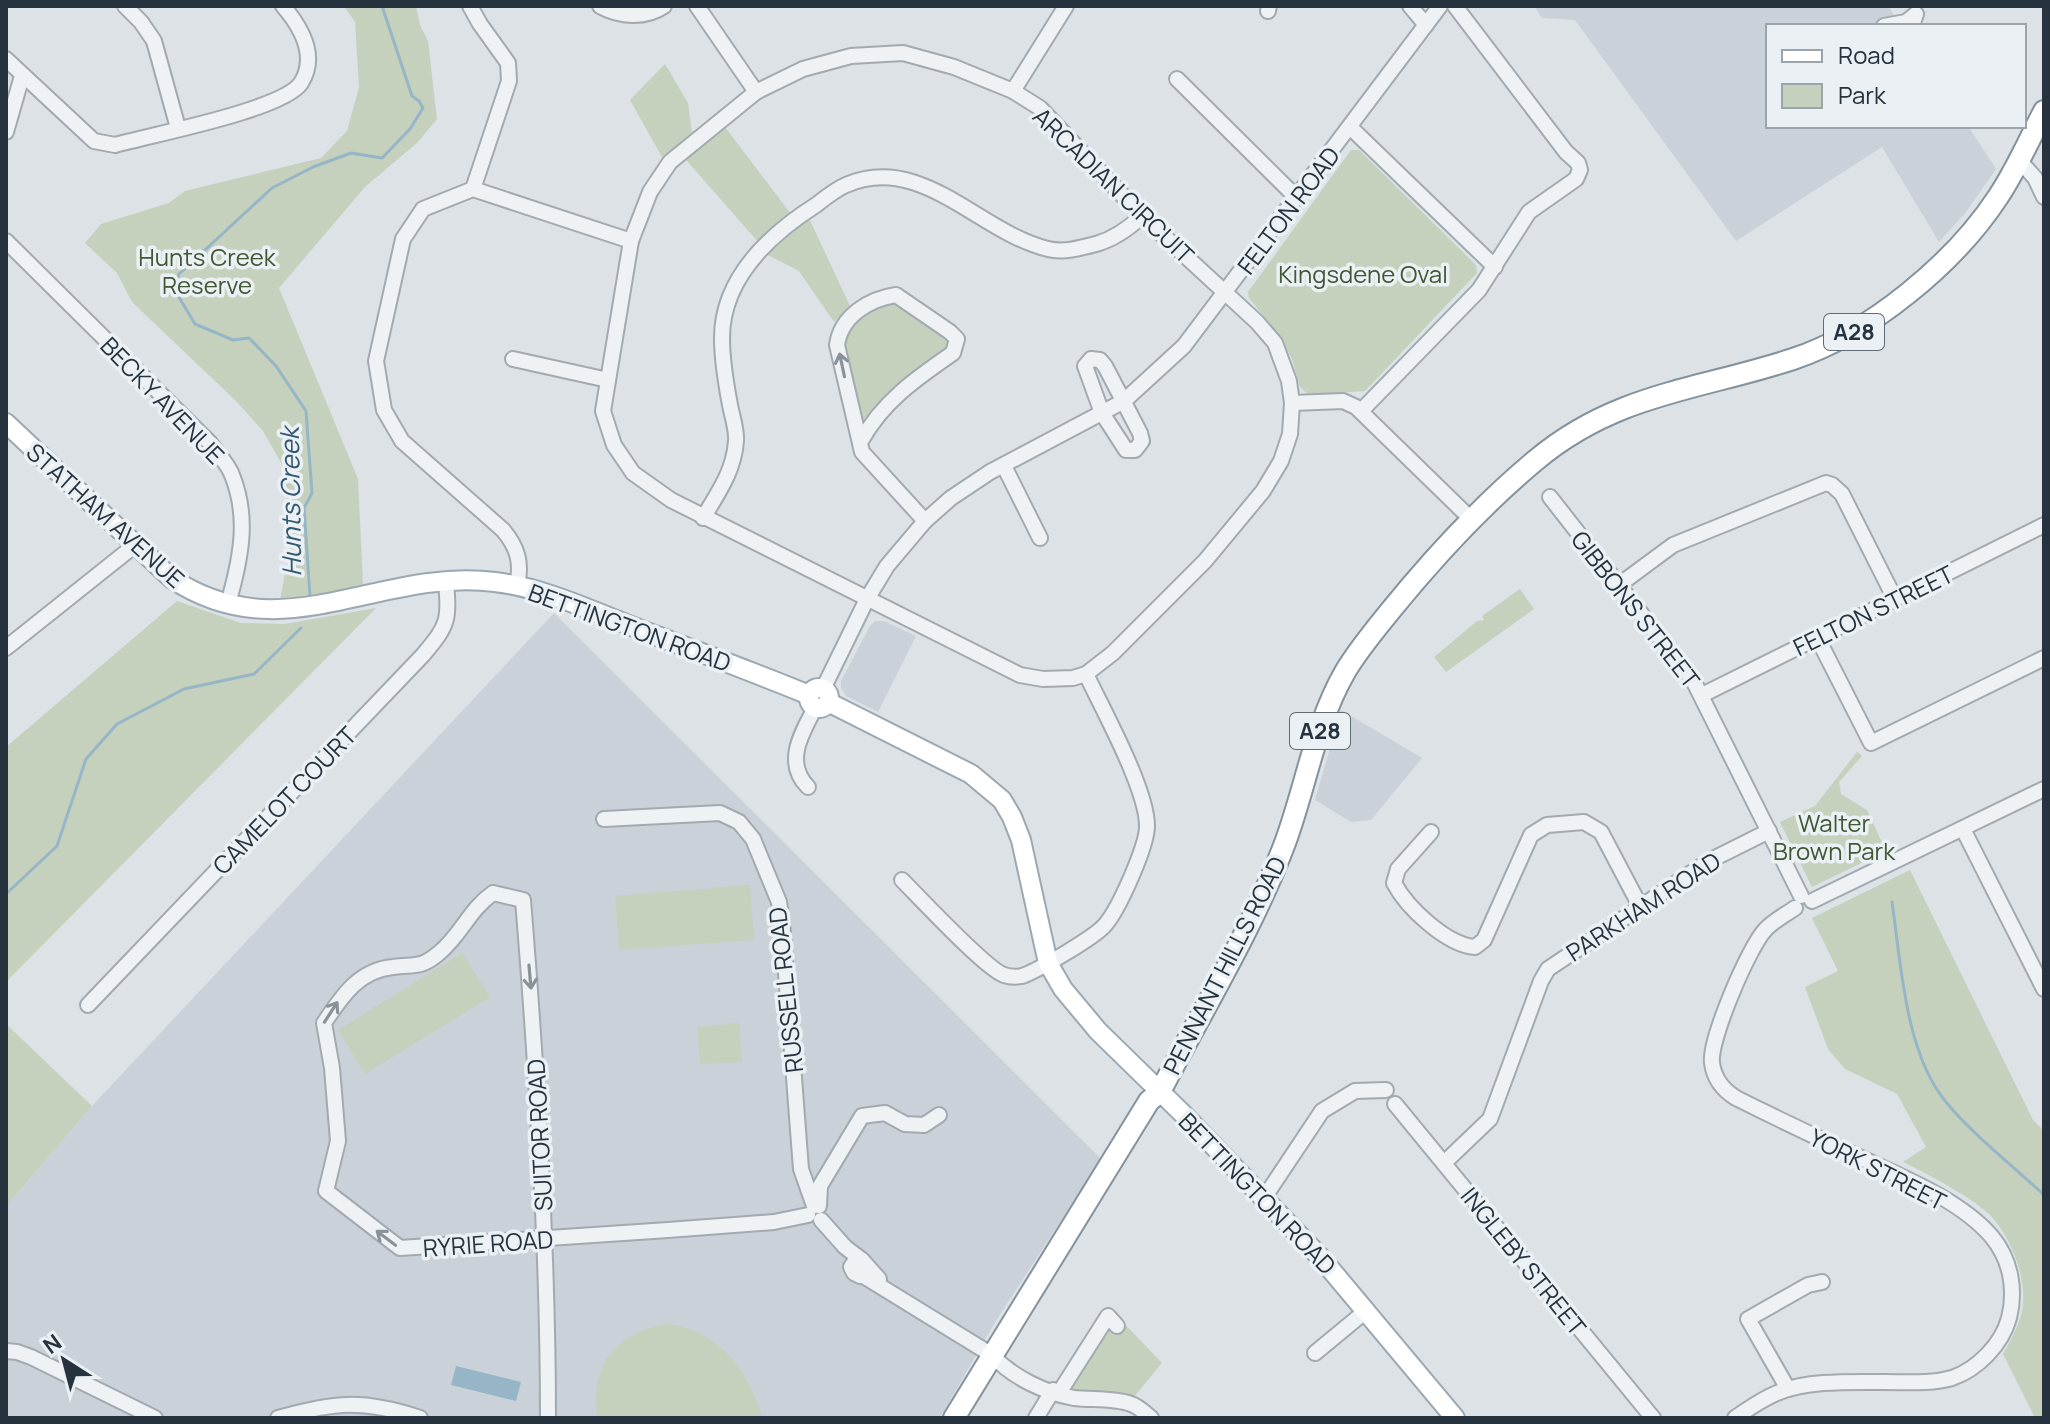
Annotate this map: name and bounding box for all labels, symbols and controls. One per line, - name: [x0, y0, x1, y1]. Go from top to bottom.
- legend: [1766, 24, 2026, 128]
- text: Road: [1838, 38, 1895, 71]
- text: Park: [1838, 78, 1887, 111]
- street label: ARCADIAN CIRCUIT: [1026, 100, 1202, 271]
- street label: FELTON ROAD: [1229, 139, 1347, 281]
- park label: Hunts Creek Reserve: [138, 240, 277, 301]
- park label: Kingsdene Oval: [1278, 257, 1448, 290]
- road number: A28: [1824, 314, 1884, 350]
- street label: BECKY AVENUE: [94, 329, 232, 471]
- one-way arrow: [834, 353, 849, 379]
- water label: Hunts Creek: [271, 423, 309, 577]
- street label: STATHAM AVENUE: [20, 435, 192, 595]
- street label: GIBBONS STREET: [1564, 523, 1708, 695]
- street label: FELTON STREET: [1787, 557, 1959, 663]
- street label: BETTINGTON ROAD: [524, 575, 736, 679]
- road number: A28: [1290, 713, 1350, 749]
- street label: CAMELOT COURT: [205, 718, 364, 881]
- park label: Walter Brown Park: [1773, 806, 1896, 867]
- street label: PARKHAM ROAD: [1559, 844, 1727, 968]
- street label: PENNANT HILLS ROAD: [1155, 850, 1293, 1080]
- street label: RUSSELL ROAD: [760, 906, 810, 1074]
- one-way arrow: [522, 963, 537, 990]
- one-way arrow: [323, 1002, 340, 1024]
- street label: SUITOR ROAD: [519, 1058, 559, 1212]
- street label: BETTINGTON ROAD: [1172, 1105, 1344, 1281]
- street label: YORK STREET: [1804, 1120, 1953, 1218]
- street label: INGLEBY STREET: [1454, 1180, 1595, 1343]
- street label: RYRIE ROAD: [422, 1222, 554, 1264]
- one-way arrow: [376, 1229, 397, 1246]
- north arrow: [24, 1320, 104, 1400]
- text: N: [37, 1327, 67, 1361]

